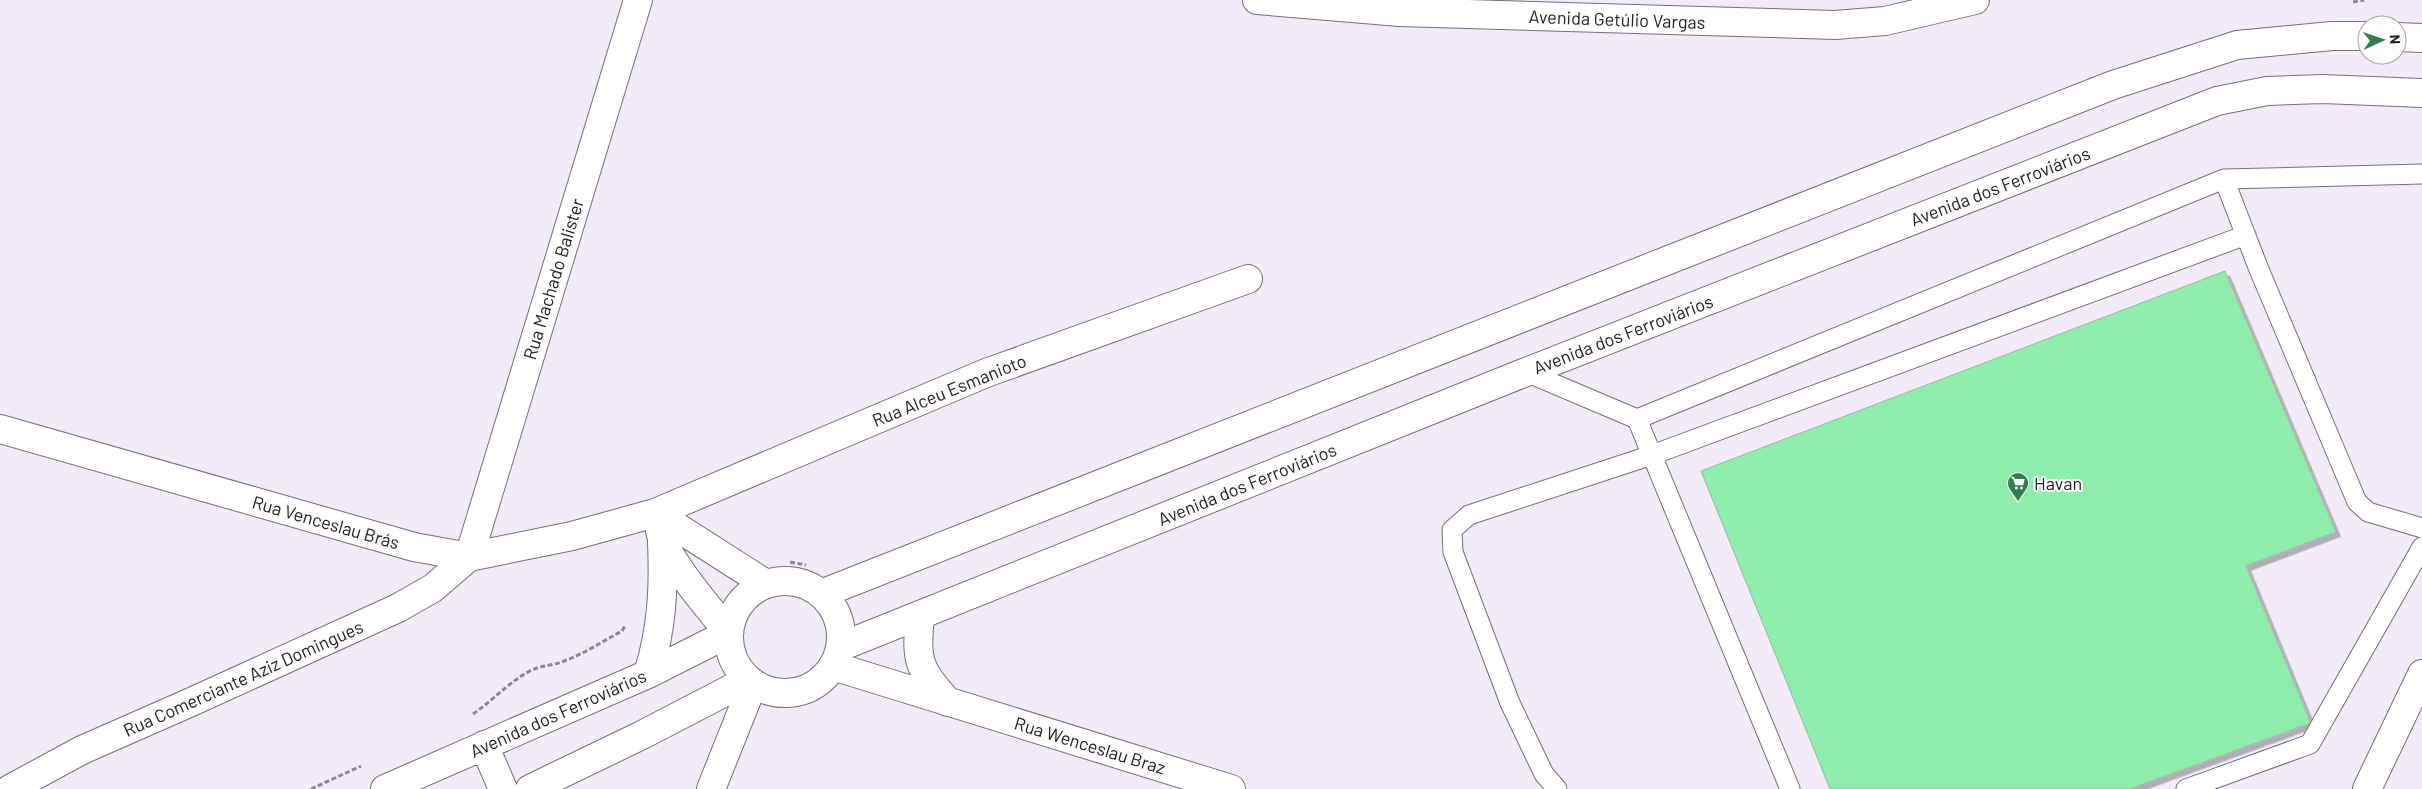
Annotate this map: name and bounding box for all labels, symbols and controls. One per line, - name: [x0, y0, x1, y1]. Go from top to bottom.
- street label: Avenida Getúlio Vargas: [1528, 5, 1706, 33]
- north arrow: [2357, 15, 2407, 65]
- text: N: [2387, 34, 2404, 44]
- street label: Avenida dos Ferroviários: [1907, 142, 2093, 230]
- street label: Rua Machado Balister: [518, 195, 588, 362]
- street label: Avenida dos Ferroviários: [1530, 290, 1716, 378]
- street label: Rua Alceu Esmanioto: [869, 349, 1029, 431]
- street label: Avenida dos Ferroviários: [1155, 438, 1339, 530]
- supermarket icon: Havan: [2006, 471, 2030, 502]
- place label: Havan: [2034, 472, 2082, 494]
- street label: Rua Venceslau Brás: [250, 490, 402, 554]
- street label: Rua Comerciante Aziz Domingues: [120, 615, 366, 741]
- street label: Avenida dos Ferroviários: [466, 664, 650, 762]
- street label: Rua Wenceslau Braz: [1012, 712, 1168, 778]

